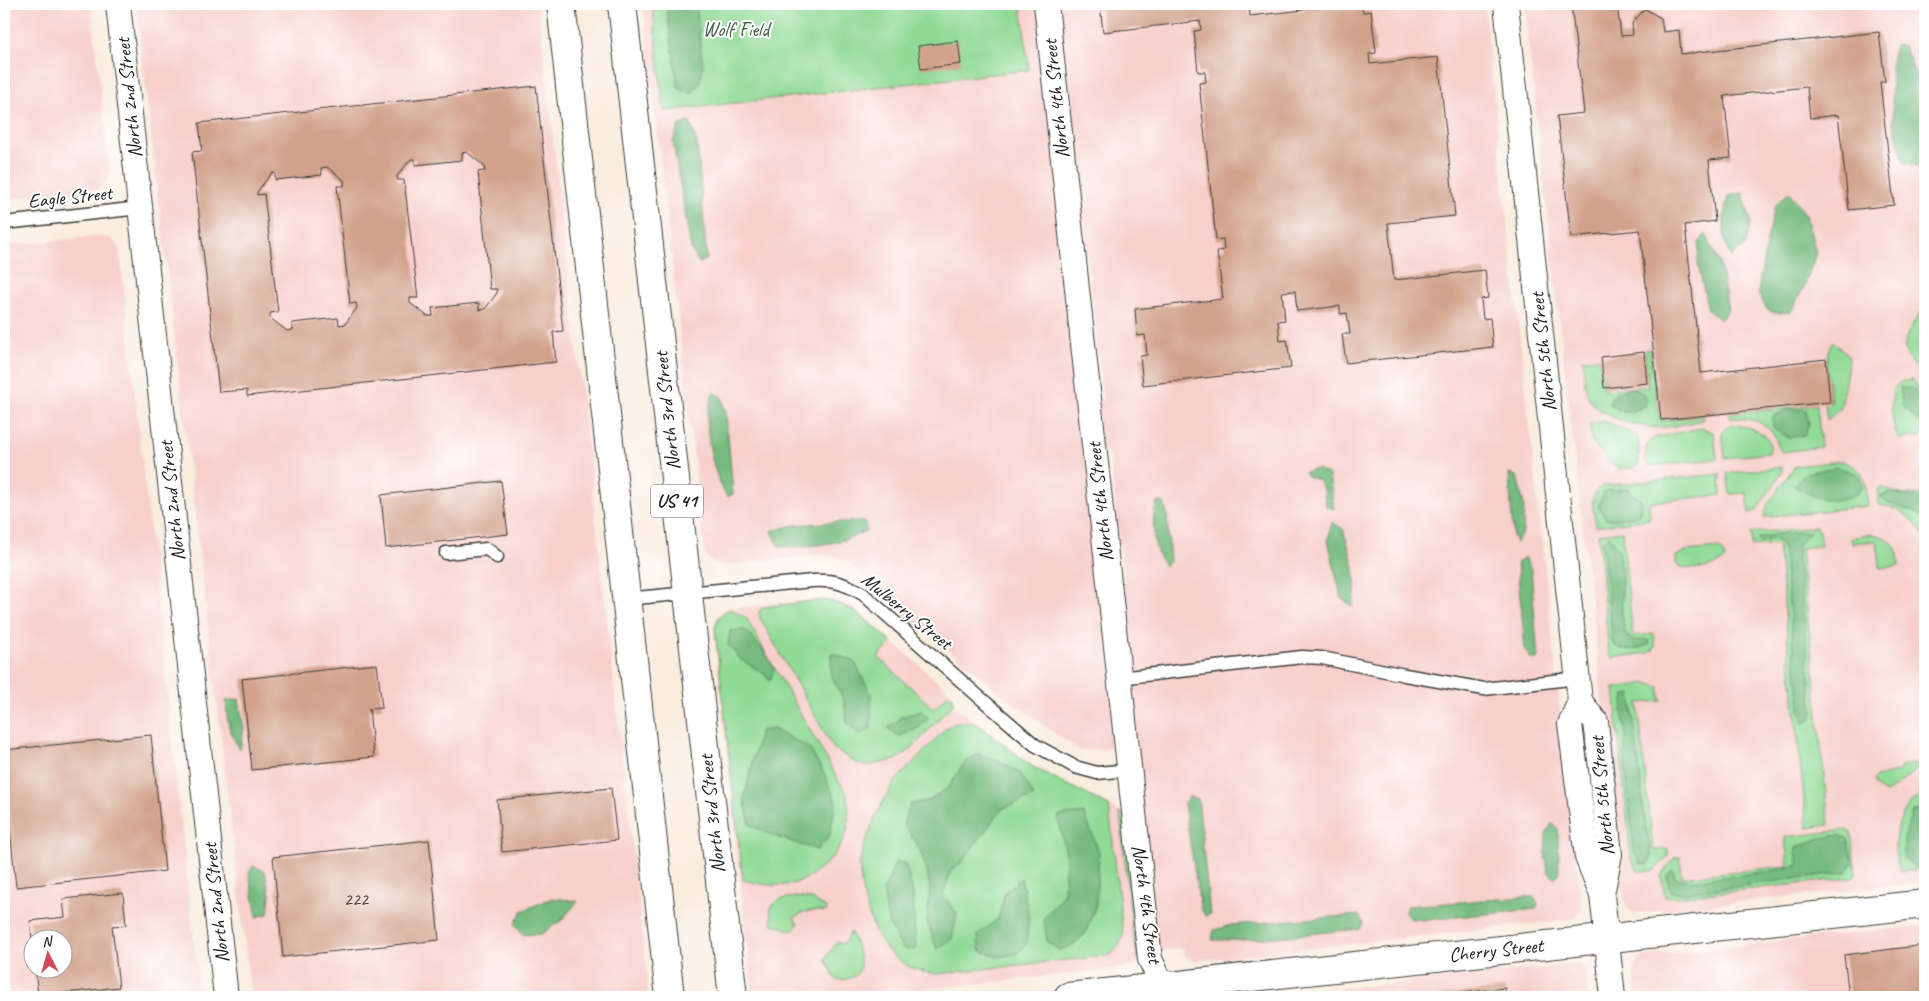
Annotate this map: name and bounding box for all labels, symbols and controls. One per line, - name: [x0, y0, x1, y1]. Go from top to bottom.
- park label: Wolf Field: [703, 17, 772, 42]
- street label: North 2nd Street: [110, 34, 148, 159]
- street label: North 4th Street: [1037, 36, 1075, 160]
- street label: Eagle Street: [27, 180, 116, 214]
- street label: North 5th Street: [1524, 289, 1562, 413]
- street label: North 3rd Street: [648, 348, 686, 471]
- street label: North 2nd Street: [153, 437, 191, 562]
- street label: North 4th Street: [1081, 439, 1119, 563]
- road number: US 41: [651, 484, 703, 518]
- street label: Mulberry Street: [857, 567, 959, 657]
- street label: North 5th Street: [1584, 733, 1620, 857]
- street label: North 3rd Street: [693, 751, 731, 874]
- street label: North 2nd Street: [197, 839, 235, 964]
- street label: North 4th Street: [1126, 843, 1168, 967]
- house number: 222: [344, 888, 370, 910]
- north arrow: [22, 928, 72, 978]
- text: N: [41, 932, 54, 950]
- street label: Cherry Street: [1448, 932, 1547, 967]

